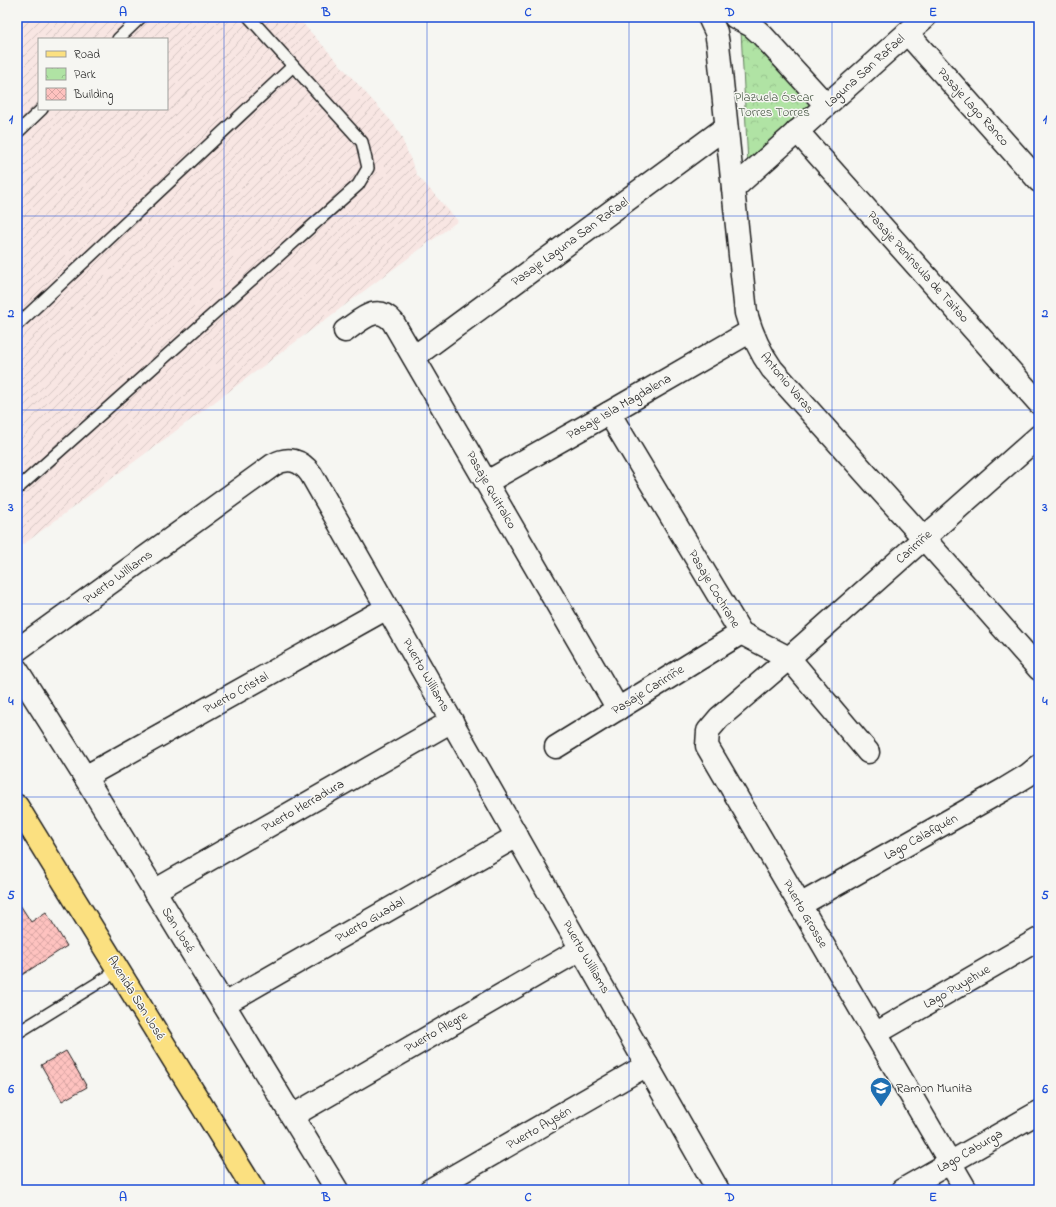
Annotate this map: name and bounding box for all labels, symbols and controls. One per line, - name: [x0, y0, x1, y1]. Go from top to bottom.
- text: A: [119, 3, 127, 22]
- text: B: [321, 3, 331, 22]
- text: C: [524, 3, 532, 22]
- text: D: [724, 3, 735, 22]
- text: E: [929, 3, 937, 22]
- street label: Laguna San Rafael: [821, 30, 910, 113]
- legend: [38, 38, 168, 110]
- text: Road: [74, 46, 100, 64]
- street label: Pasaje Lago Ranco: [932, 64, 1014, 151]
- text: Park: [74, 66, 96, 84]
- text: Building: [73, 86, 113, 105]
- park label: Plazuela Óscar Torres Torres: [734, 88, 814, 122]
- text: 1: [9, 110, 14, 129]
- text: 1: [1043, 110, 1048, 129]
- street label: Pasaje Laguna San Rafael: [507, 193, 633, 292]
- street label: Pasaje Península de Taitao: [863, 207, 974, 327]
- text: 2: [7, 304, 15, 323]
- text: 2: [1041, 304, 1049, 323]
- street label: Antonio Varas: [756, 348, 819, 418]
- street label: Pasaje Isla Magdalena: [563, 369, 675, 446]
- street label: Pasaje Quitralco: [461, 447, 521, 533]
- text: 3: [7, 498, 14, 517]
- text: 3: [1041, 498, 1048, 517]
- street label: Carirriñe: [892, 525, 937, 569]
- street label: Puerto Williams: [79, 545, 157, 609]
- street label: Pasaje Cochrane: [683, 546, 745, 632]
- street label: Puerto Williams: [397, 635, 455, 716]
- street label: Pasaje Carirriñe: [608, 660, 688, 720]
- street label: Puerto Cristal: [200, 667, 272, 719]
- text: 4: [7, 692, 14, 711]
- text: 4: [1041, 692, 1048, 711]
- street label: Puerto Herradura: [258, 775, 348, 837]
- street label: Lago Calafquén: [881, 809, 962, 866]
- street label: Puerto Grosse: [778, 876, 832, 952]
- text: 5: [7, 886, 15, 905]
- text: 5: [1041, 886, 1049, 905]
- street label: Puerto Guadal: [332, 892, 408, 948]
- street label: San José: [157, 904, 200, 957]
- street label: Puerto Williams: [557, 917, 615, 998]
- street label: Avenida San José: [102, 952, 170, 1044]
- street label: Lago Puyehue: [920, 960, 995, 1015]
- street label: Puerto Alegre: [401, 1006, 472, 1059]
- school or university icon: Ramon Munita: [868, 1075, 894, 1108]
- place label: Ramon Munita: [896, 1079, 972, 1098]
- text: 6: [7, 1080, 14, 1099]
- text: 6: [1041, 1080, 1048, 1099]
- street label: Puerto Aysén: [503, 1102, 576, 1155]
- street label: Lago Caburga: [934, 1125, 1007, 1178]
- text: A: [119, 1188, 127, 1207]
- text: B: [321, 1188, 331, 1207]
- text: C: [524, 1188, 532, 1207]
- text: D: [724, 1188, 735, 1207]
- text: E: [929, 1188, 937, 1207]

